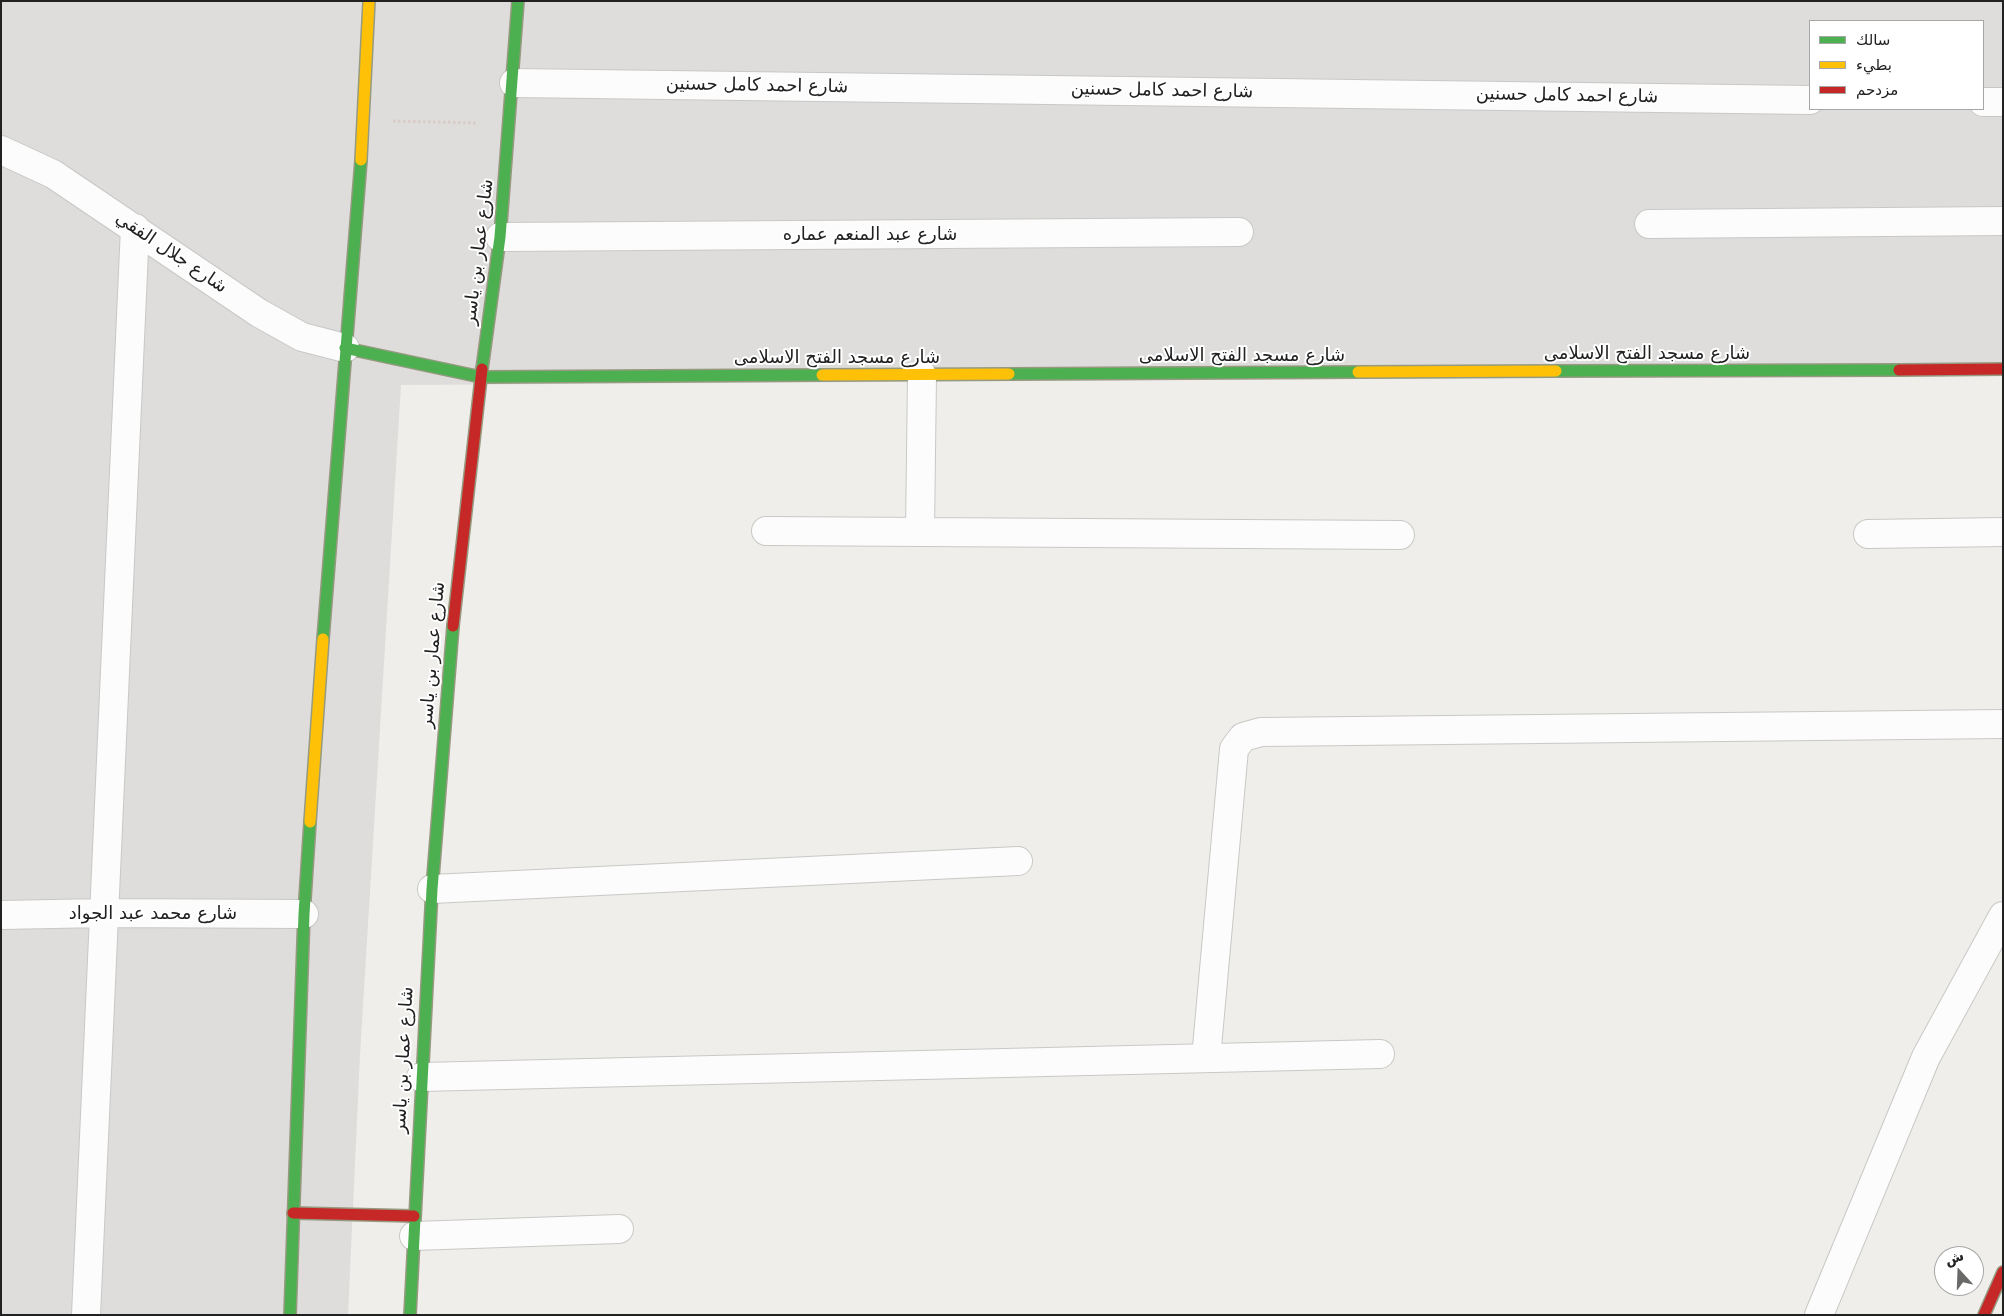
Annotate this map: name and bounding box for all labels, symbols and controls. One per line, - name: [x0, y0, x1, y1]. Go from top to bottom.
- legend: [1809, 20, 1984, 110]
- text: سالك: [1856, 31, 1890, 49]
- text: بطيء: [1856, 56, 1892, 74]
- street label: شارع احمد كامل حسنين: [666, 74, 848, 98]
- street label: شارع احمد كامل حسنين: [1071, 79, 1253, 103]
- text: مزدحم: [1856, 81, 1898, 99]
- street label: شارع احمد كامل حسنين: [1476, 84, 1658, 108]
- street label: شارع عمار بن ياسر: [459, 178, 499, 326]
- street label: شارع جلال الفقي: [111, 208, 231, 298]
- street label: شارع عبد المنعم عماره: [783, 224, 957, 246]
- street label: شارع مسجد الفتح الاسلامى: [1544, 343, 1750, 365]
- street label: شارع مسجد الفتح الاسلامى: [1139, 345, 1345, 367]
- street label: شارع مسجد الفتح الاسلامى: [734, 347, 940, 369]
- street label: شارع عمار بن ياسر: [416, 581, 450, 729]
- street label: شارع محمد عبد الجواد: [69, 903, 237, 925]
- street label: شارع عمار بن ياسر: [389, 986, 419, 1134]
- north arrow: [1934, 1246, 1984, 1296]
- text: ش: [1942, 1247, 1966, 1269]

